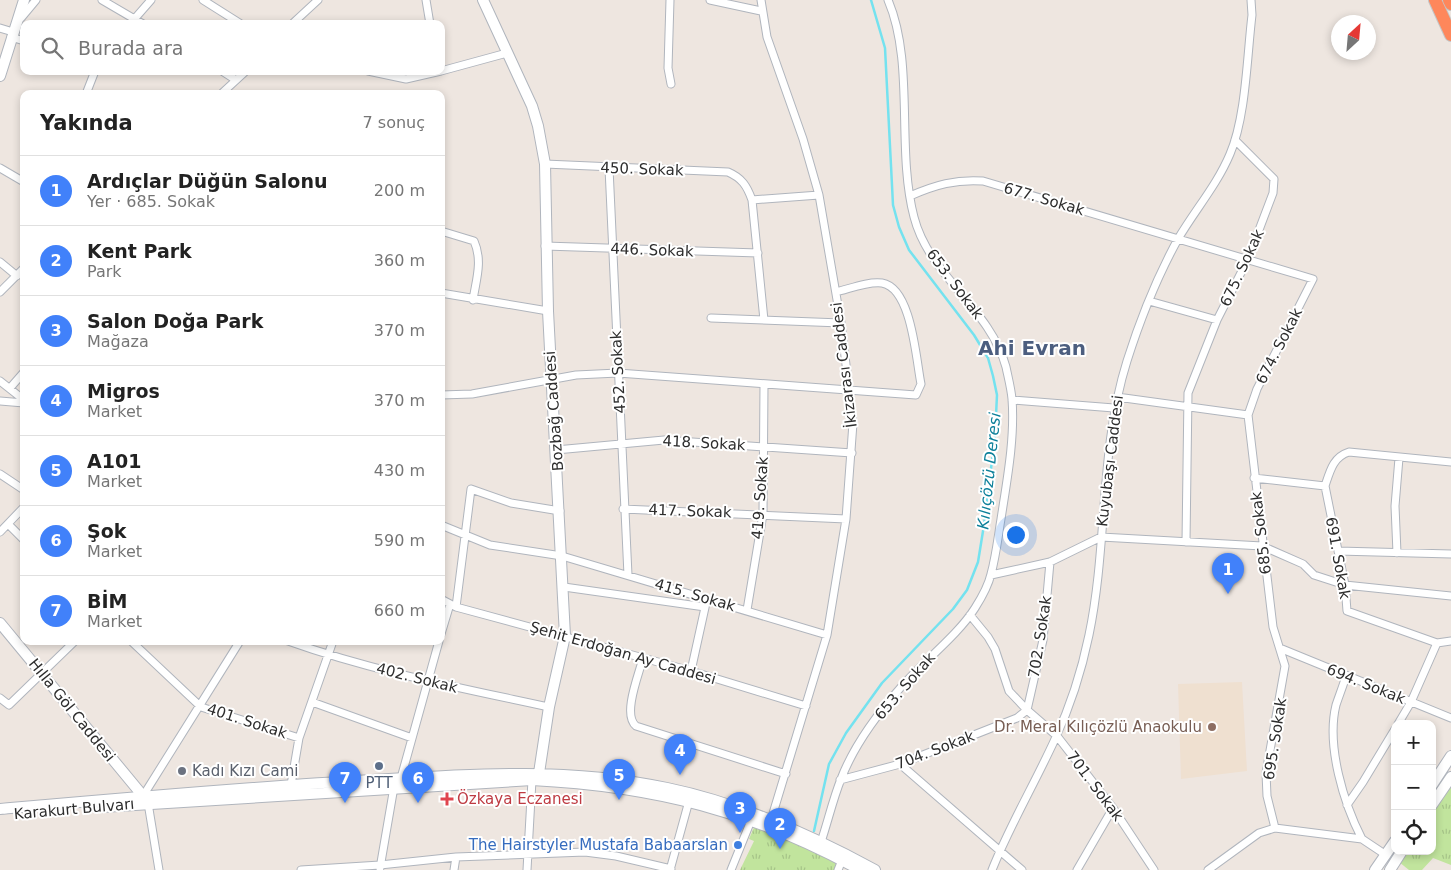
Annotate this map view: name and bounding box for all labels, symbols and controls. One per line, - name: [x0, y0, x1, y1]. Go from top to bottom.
- north arrow: [1331, 15, 1376, 60]
- search box: [20, 20, 445, 75]
- icon: search: [38, 34, 66, 62]
- text: Burada ara: [78, 37, 183, 59]
- text: Yakında: [40, 111, 133, 135]
- text: 7 sonuç: [363, 113, 425, 132]
- street label: 450. Sokak: [600, 159, 684, 179]
- text: Ardıçlar Düğün Salonu: [87, 170, 327, 192]
- street label: 677. Sokak: [1002, 179, 1087, 219]
- text: 1: [50, 181, 62, 200]
- text: 200 m: [374, 181, 425, 200]
- text: Yer · 685. Sokak: [87, 192, 215, 211]
- street label: 675. Sokak: [1216, 226, 1268, 309]
- text: Kent Park: [87, 240, 192, 262]
- street label: 446. Sokak: [610, 240, 694, 260]
- street label: 653. Sokak: [923, 245, 987, 323]
- text: 2: [50, 251, 62, 270]
- text: 360 m: [374, 251, 425, 270]
- text: Park: [87, 262, 122, 281]
- street label: İkizarası Caddesi: [826, 301, 861, 429]
- street label: 674. Sokak: [1252, 305, 1306, 387]
- text: Salon Doğa Park: [87, 310, 263, 332]
- text: 3: [50, 321, 62, 340]
- text: 370 m: [374, 321, 425, 340]
- street label: 452. Sokak: [607, 330, 629, 414]
- text: Mağaza: [87, 332, 149, 351]
- district label: Ahi Evran: [978, 336, 1086, 360]
- street label: Bozbağ Caddesi: [541, 350, 567, 472]
- text: Migros: [87, 380, 160, 402]
- text: 4: [50, 391, 62, 410]
- text: 370 m: [374, 391, 425, 410]
- street label: Kuyubaşı Caddesi: [1093, 394, 1127, 528]
- text: Market: [87, 402, 142, 421]
- water label: Kılıçözü Deresi: [973, 411, 1005, 530]
- street label: 418. Sokak: [662, 432, 746, 454]
- text: A101: [87, 450, 141, 472]
- street label: 419. Sokak: [748, 456, 772, 540]
- text: 5: [50, 461, 62, 480]
- text: 430 m: [374, 461, 425, 480]
- text: Market: [87, 472, 142, 491]
- street label: 685. Sokak: [1247, 490, 1275, 575]
- street label: 417. Sokak: [648, 501, 732, 521]
- street label: 691. Sokak: [1322, 515, 1354, 601]
- text: Şok: [87, 520, 126, 542]
- your location: [1003, 522, 1029, 548]
- text: 6: [50, 531, 62, 550]
- text: 590 m: [374, 531, 425, 550]
- text: Market: [87, 542, 142, 561]
- pin: 1: [1212, 553, 1244, 594]
- street label: 415. Sokak: [653, 575, 738, 615]
- text: BİM: [87, 590, 127, 612]
- street label: 702. Sokak: [1025, 594, 1055, 679]
- text: 7: [50, 601, 62, 620]
- text: 660 m: [374, 601, 425, 620]
- text: Market: [87, 612, 142, 631]
- street label: Şehit Erdoğan Ay Caddesi: [528, 618, 718, 688]
- street label: 653. Sokak: [871, 648, 939, 723]
- street label: Hılla Göl Caddesi: [25, 655, 119, 765]
- street label: 402. Sokak: [374, 659, 460, 697]
- street label: 694. Sokak: [1324, 660, 1408, 708]
- street label: 695. Sokak: [1260, 696, 1290, 781]
- street label: 401. Sokak: [205, 700, 290, 743]
- place label: Dr. Meral Kılıçözlü Anaokulu: [994, 718, 1202, 736]
- map controls: [1391, 720, 1436, 855]
- button: +: [1391, 720, 1436, 765]
- marker: Dr. Meral Kılıçözlü Anaokulu: [1206, 721, 1218, 733]
- street label: 704. Sokak: [893, 727, 977, 773]
- pin: 4: [664, 734, 696, 775]
- street label: 701. Sokak: [1063, 747, 1127, 825]
- pin: 5: [603, 759, 635, 800]
- marker: PTT: [373, 760, 385, 772]
- place label: Kadı Kızı Cami: [192, 762, 298, 780]
- pin: 7: [329, 762, 361, 803]
- pin: 6: [402, 762, 434, 803]
- marker: Kadı Kızı Cami: [176, 765, 188, 777]
- button: −: [1391, 765, 1436, 810]
- place label: PTT: [365, 774, 393, 792]
- place label: Özkaya Eczanesi: [457, 789, 583, 808]
- pin: 3: [724, 792, 756, 833]
- marker: Özkaya Eczanesi: [441, 793, 453, 805]
- street label: Karakurt Bulvarı: [13, 795, 135, 823]
- pin: 2: [764, 808, 796, 849]
- button: locate: [1391, 810, 1436, 855]
- place label: The Hairstyler Mustafa Babaarslan: [468, 836, 728, 854]
- marker: The Hairstyler Mustafa Babaarslan: [732, 839, 744, 851]

